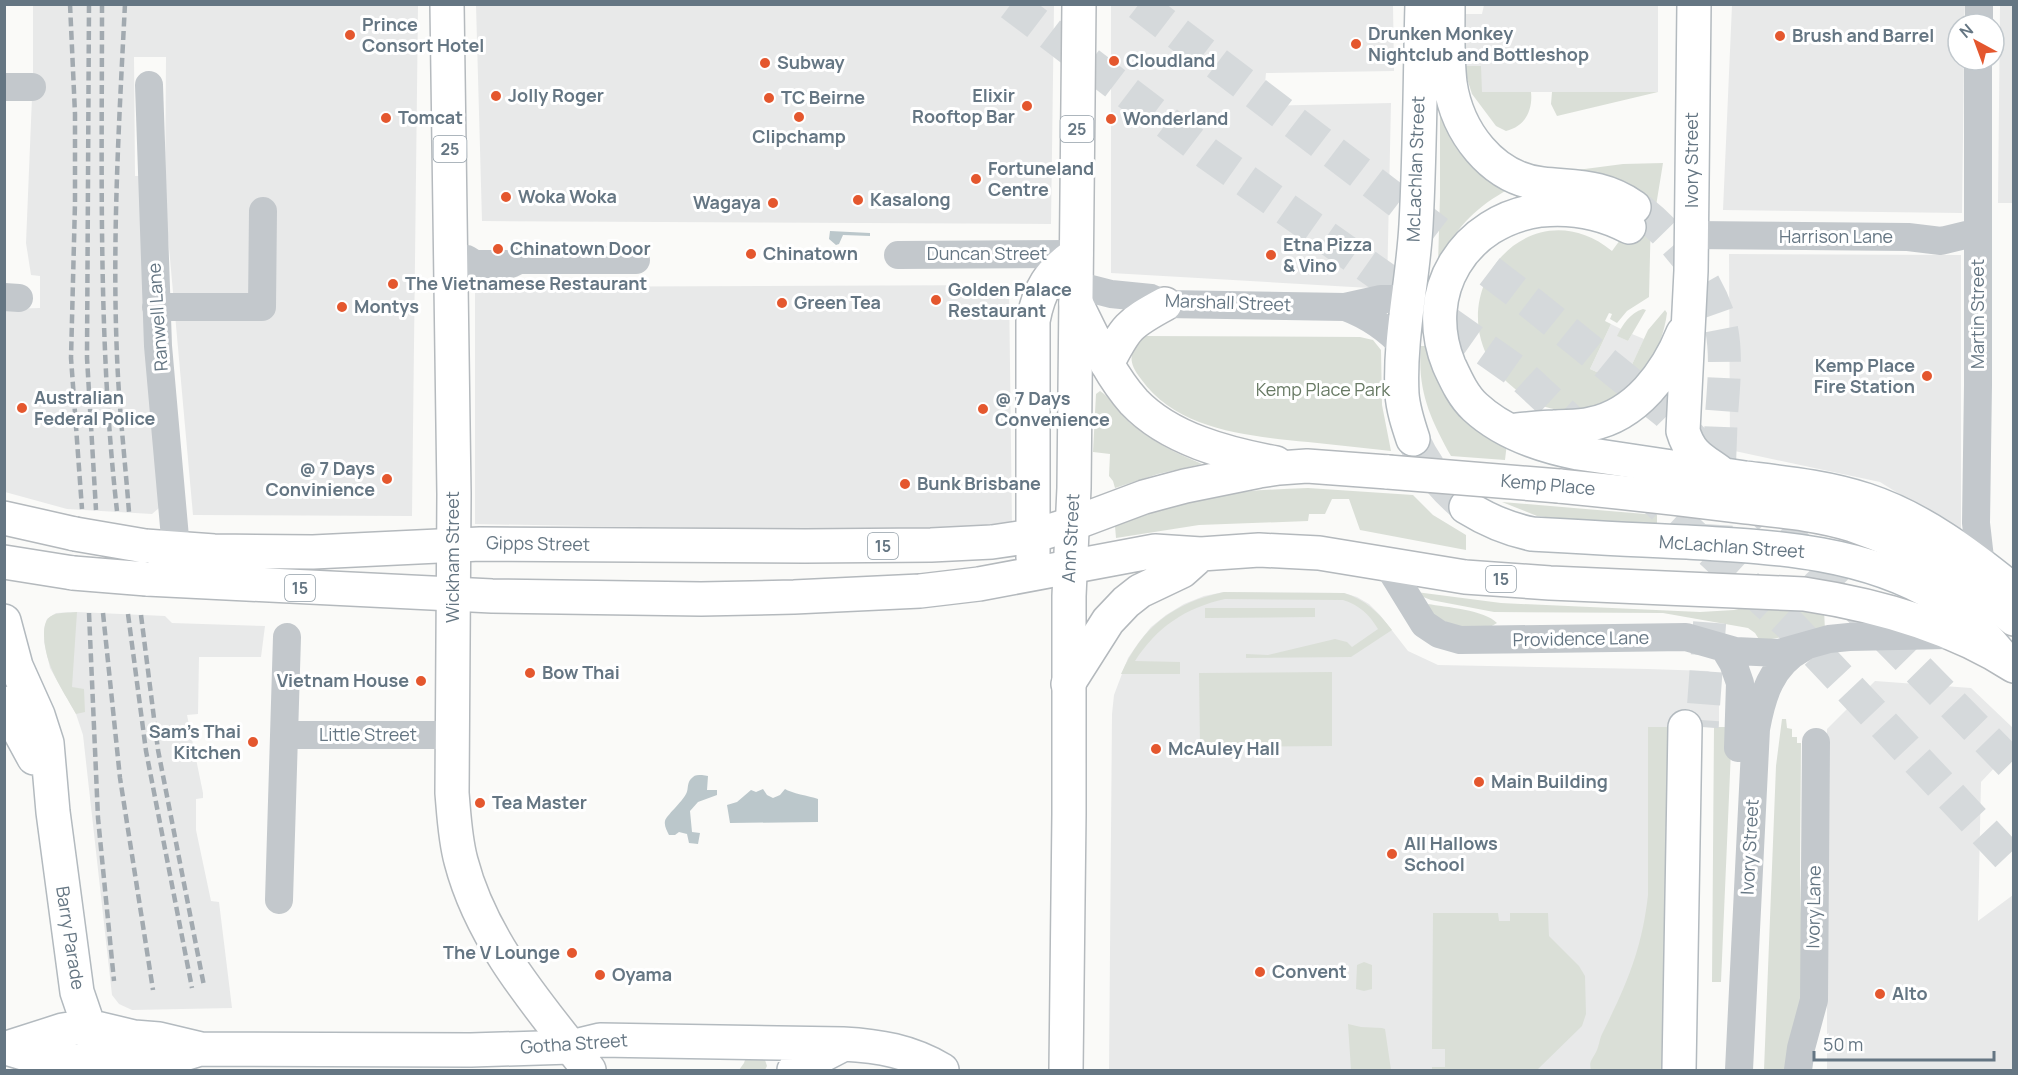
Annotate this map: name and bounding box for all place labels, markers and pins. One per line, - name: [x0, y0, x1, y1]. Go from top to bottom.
- place label: Prince Consort Hotel: [362, 12, 484, 57]
- place label: Drunken Monkey Nightclub and Bottleshop: [1368, 21, 1589, 66]
- place label: Brush and Barrel: [1792, 23, 1934, 47]
- marker: Prince Consort Hotel: [343, 28, 357, 42]
- marker: Brush and Barrel: [1773, 29, 1787, 43]
- marker: Drunken Monkey Nightclub and Bottleshop: [1349, 37, 1363, 51]
- place label: Cloudland: [1126, 48, 1215, 72]
- place label: Subway: [777, 50, 845, 74]
- marker: Cloudland: [1107, 54, 1121, 68]
- marker: Subway: [758, 56, 772, 70]
- place label: Jolly Roger: [508, 83, 604, 107]
- place label: Elixir Rooftop Bar: [912, 83, 1015, 128]
- place label: TC Beirne: [781, 85, 865, 109]
- marker: Jolly Roger: [489, 89, 503, 103]
- marker: TC Beirne: [762, 91, 776, 105]
- marker: Elixir Rooftop Bar: [1020, 99, 1034, 113]
- place label: Tomcat: [398, 105, 463, 129]
- place label: Wonderland: [1123, 106, 1228, 130]
- marker: Clipchamp: [792, 110, 806, 124]
- marker: Tomcat: [379, 111, 393, 125]
- marker: Wonderland: [1104, 112, 1118, 126]
- place label: Clipchamp: [752, 124, 846, 148]
- place label: Fortuneland Centre: [988, 156, 1094, 201]
- marker: Fortuneland Centre: [969, 172, 983, 186]
- place label: Woka Woka: [518, 184, 617, 208]
- place label: Kasalong: [870, 187, 951, 211]
- marker: Woka Woka: [499, 190, 513, 204]
- place label: Wagaya: [693, 190, 761, 214]
- marker: Kasalong: [851, 193, 865, 207]
- marker: Wagaya: [766, 196, 780, 210]
- place label: Etna Pizza & Vino: [1283, 232, 1372, 277]
- place label: Chinatown Door: [510, 236, 651, 260]
- place label: Chinatown: [763, 241, 858, 265]
- marker: Chinatown Door: [491, 242, 505, 256]
- marker: Chinatown: [744, 247, 758, 261]
- marker: Etna Pizza & Vino: [1264, 248, 1278, 262]
- place label: The Vietnamese Restaurant: [405, 271, 647, 295]
- marker: The Vietnamese Restaurant: [386, 277, 400, 291]
- place label: Golden Palace Restaurant: [948, 277, 1072, 322]
- place label: Green Tea: [794, 290, 881, 314]
- marker: Golden Palace Restaurant: [929, 293, 943, 307]
- place label: Montys: [354, 294, 419, 318]
- marker: Green Tea: [775, 296, 789, 310]
- marker: Montys: [335, 300, 349, 314]
- place label: Kemp Place Fire Station: [1814, 353, 1915, 398]
- marker: Kemp Place Fire Station: [1920, 369, 1934, 383]
- place label: Australian Federal Police: [34, 385, 156, 430]
- place label: @ 7 Days Convenience: [995, 386, 1110, 431]
- marker: Australian Federal Police: [15, 401, 29, 415]
- marker: @ 7 Days Convenience: [976, 402, 990, 416]
- place label: @ 7 Days Convinience: [265, 456, 375, 501]
- place label: Bunk Brisbane: [917, 471, 1041, 495]
- marker: @ 7 Days Convinience: [380, 472, 394, 486]
- marker: Bunk Brisbane: [898, 477, 912, 491]
- place label: Bow Thai: [542, 660, 620, 684]
- marker: Bow Thai: [523, 666, 537, 680]
- place label: Vietnam House: [277, 668, 409, 692]
- marker: Vietnam House: [414, 674, 428, 688]
- place label: Sam's Thai Kitchen: [149, 719, 241, 764]
- marker: Sam's Thai Kitchen: [246, 735, 260, 749]
- place label: McAuley Hall: [1168, 736, 1280, 760]
- marker: McAuley Hall: [1149, 742, 1163, 756]
- place label: Main Building: [1491, 769, 1608, 793]
- marker: Main Building: [1472, 775, 1486, 789]
- place label: Tea Master: [492, 790, 587, 814]
- marker: Tea Master: [473, 796, 487, 810]
- place label: All Hallows School: [1404, 831, 1498, 876]
- marker: All Hallows School: [1385, 847, 1399, 861]
- place label: The V Lounge: [443, 940, 560, 964]
- marker: The V Lounge: [565, 946, 579, 960]
- place label: Convent: [1272, 959, 1347, 983]
- place label: Oyama: [612, 962, 672, 986]
- marker: Convent: [1253, 965, 1267, 979]
- marker: Oyama: [593, 968, 607, 982]
- place label: Alto: [1892, 981, 1928, 1005]
- marker: Alto: [1873, 987, 1887, 1001]

